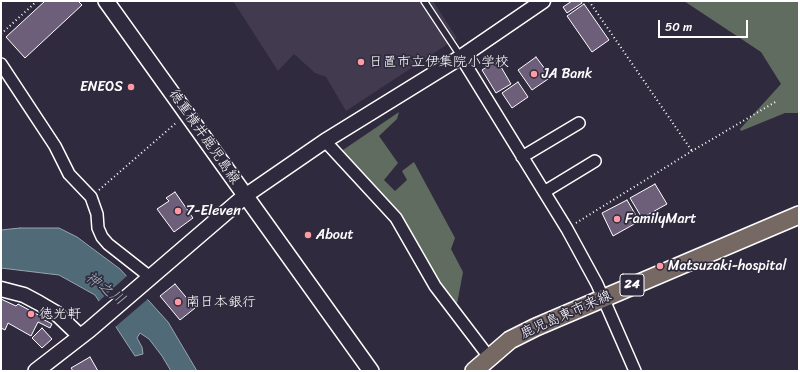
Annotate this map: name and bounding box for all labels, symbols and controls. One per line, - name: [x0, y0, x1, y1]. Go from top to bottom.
- scale bar: [660, 12, 750, 38]
- text: 50 m: [665, 16, 692, 38]
- place label: 日置市立伊集院小学校: [369, 54, 509, 70]
- marker: 日置市立伊集院小学校: [356, 57, 366, 67]
- place label: JA Bank: [542, 66, 592, 82]
- marker: JA Bank: [529, 69, 539, 79]
- place label: ENEOS: [80, 79, 123, 95]
- marker: ENEOS: [126, 82, 136, 92]
- street label: 徳重横井鹿児島線: [165, 86, 243, 188]
- place label: 7-Eleven: [186, 203, 241, 219]
- marker: 7-Eleven: [173, 206, 183, 216]
- place label: FamilyMart: [625, 211, 696, 227]
- marker: FamilyMart: [612, 214, 622, 224]
- place label: About: [316, 227, 354, 243]
- marker: About: [303, 230, 313, 240]
- place label: Matsuzaki-hospital: [668, 258, 787, 274]
- marker: Matsuzaki-hospital: [655, 261, 665, 271]
- water label: 神之川: [82, 268, 128, 310]
- road number: 24: [620, 274, 644, 296]
- street label: 鹿児島東市来線: [518, 287, 614, 343]
- place label: 南日本銀行: [186, 294, 256, 310]
- marker: 南日本銀行: [173, 297, 183, 307]
- place label: 徳光軒: [39, 306, 81, 322]
- marker: 徳光軒: [26, 309, 36, 319]

